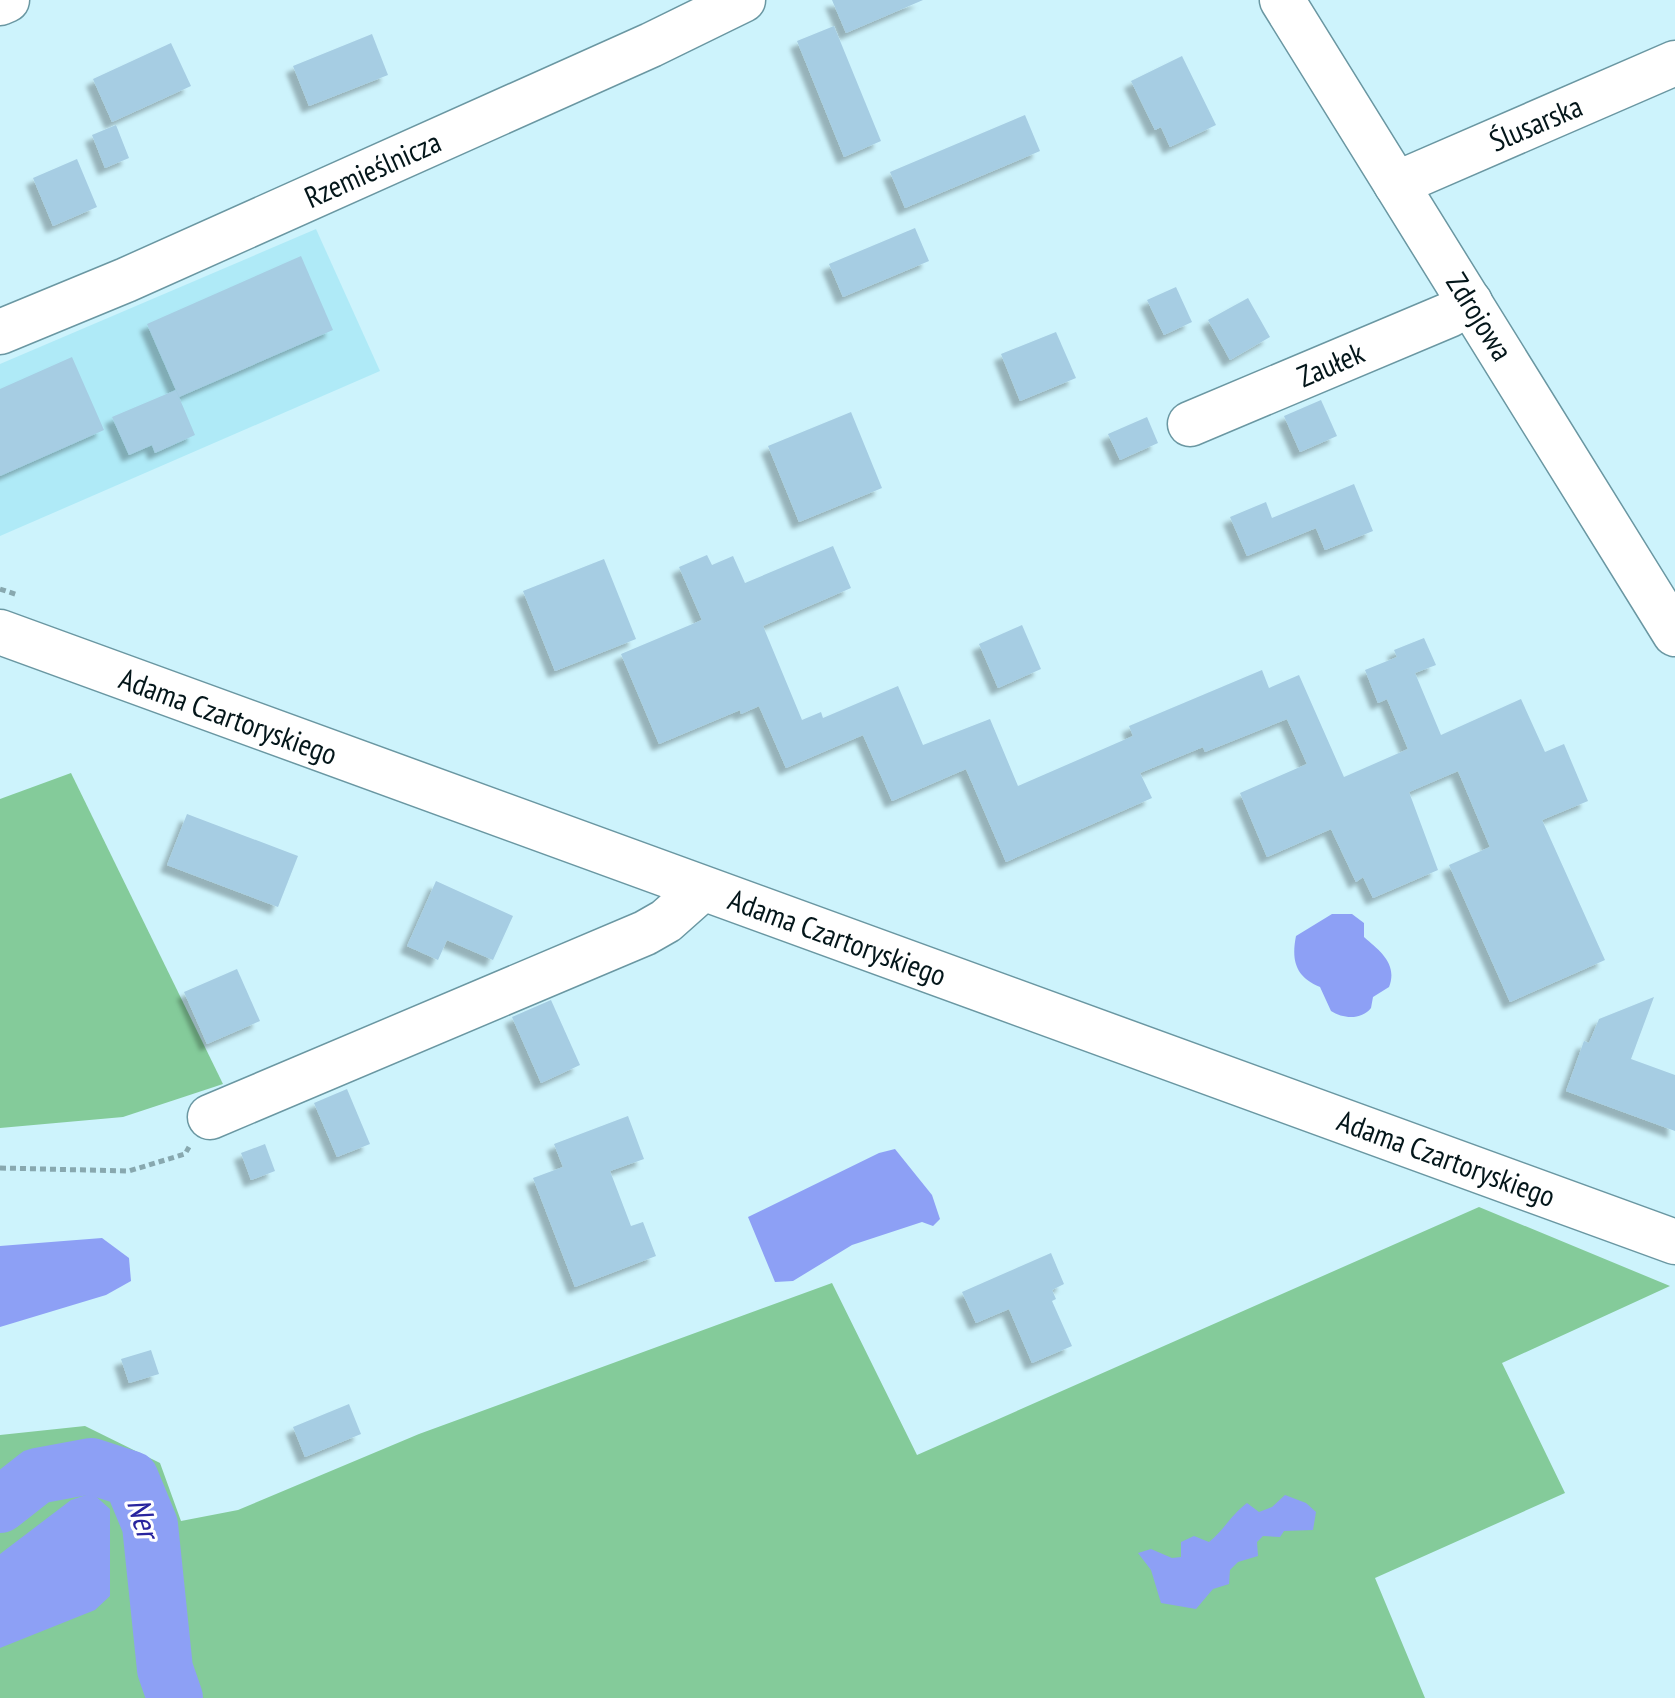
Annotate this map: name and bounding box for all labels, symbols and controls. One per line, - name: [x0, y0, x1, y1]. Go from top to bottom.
- street label: Ślusarska: [1483, 86, 1588, 160]
- street label: Rzemieślnicza: [298, 121, 447, 216]
- street label: Zdrojowa: [1438, 265, 1522, 367]
- street label: Zaułek: [1291, 332, 1370, 395]
- street label: Adama Czartoryskiego: [114, 658, 343, 773]
- street label: Adama Czartoryskiego: [723, 879, 952, 994]
- street label: Adama Czartoryskiego: [1332, 1100, 1561, 1215]
- water label: Ner: [118, 1493, 171, 1547]

